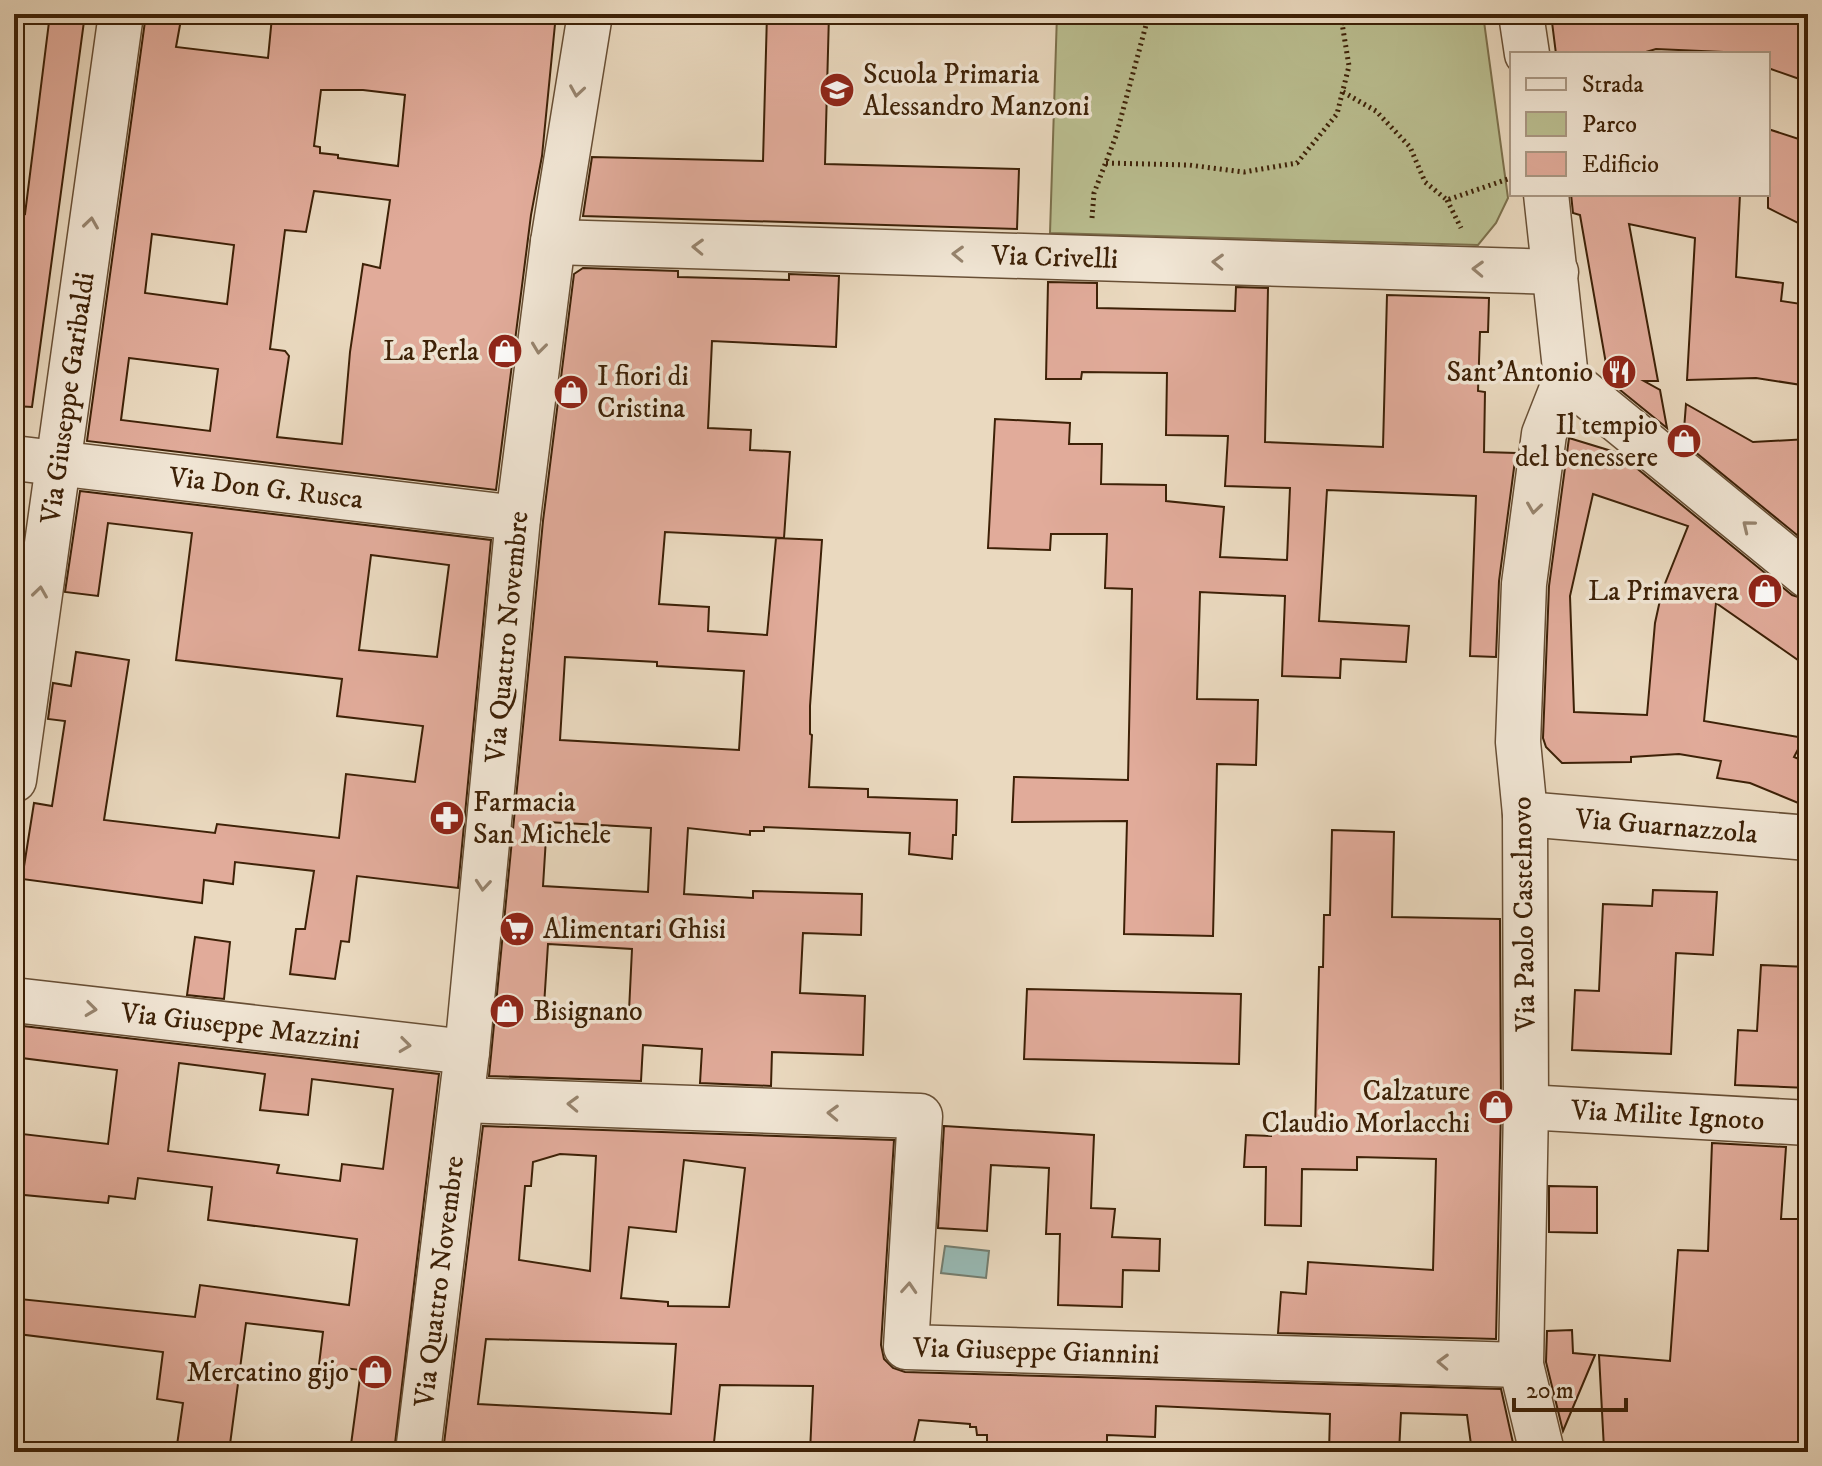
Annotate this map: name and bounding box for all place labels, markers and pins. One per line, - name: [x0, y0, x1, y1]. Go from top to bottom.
- place label: Scuola Primaria Alessandro Manzoni: [863, 57, 1090, 124]
- school or university icon: Scuola Primaria Alessandro Manzoni: [818, 71, 856, 109]
- shop icon: La Perla: [486, 332, 524, 370]
- place label: La Perla: [383, 334, 479, 369]
- restaurant icon: Sant'Antonio: [1600, 353, 1638, 391]
- place label: Sant'Antonio: [1446, 355, 1593, 390]
- place label: I fiori di Cristina: [597, 359, 689, 426]
- shop icon: I fiori di Cristina: [552, 373, 590, 411]
- place label: Il tempio del benessere: [1515, 408, 1658, 475]
- shop icon: Il tempio del benessere: [1665, 422, 1703, 460]
- shop icon: La Primavera: [1746, 572, 1784, 610]
- place label: La Primavera: [1588, 574, 1739, 609]
- place label: Farmacia San Michele: [473, 785, 611, 852]
- pharmacy icon: Farmacia San Michele: [428, 799, 466, 837]
- supermarket icon: Alimentari Ghisi: [498, 910, 536, 948]
- place label: Alimentari Ghisi: [543, 912, 726, 947]
- shop icon: Bisignano: [488, 992, 526, 1030]
- place label: Bisignano: [533, 994, 643, 1029]
- place label: Calzature Claudio Morlacchi: [1261, 1074, 1470, 1141]
- shop icon: Calzature Claudio Morlacchi: [1477, 1088, 1515, 1126]
- shop icon: Mercatino gijo: [356, 1353, 394, 1391]
- place label: Mercatino gijo: [186, 1355, 349, 1390]

